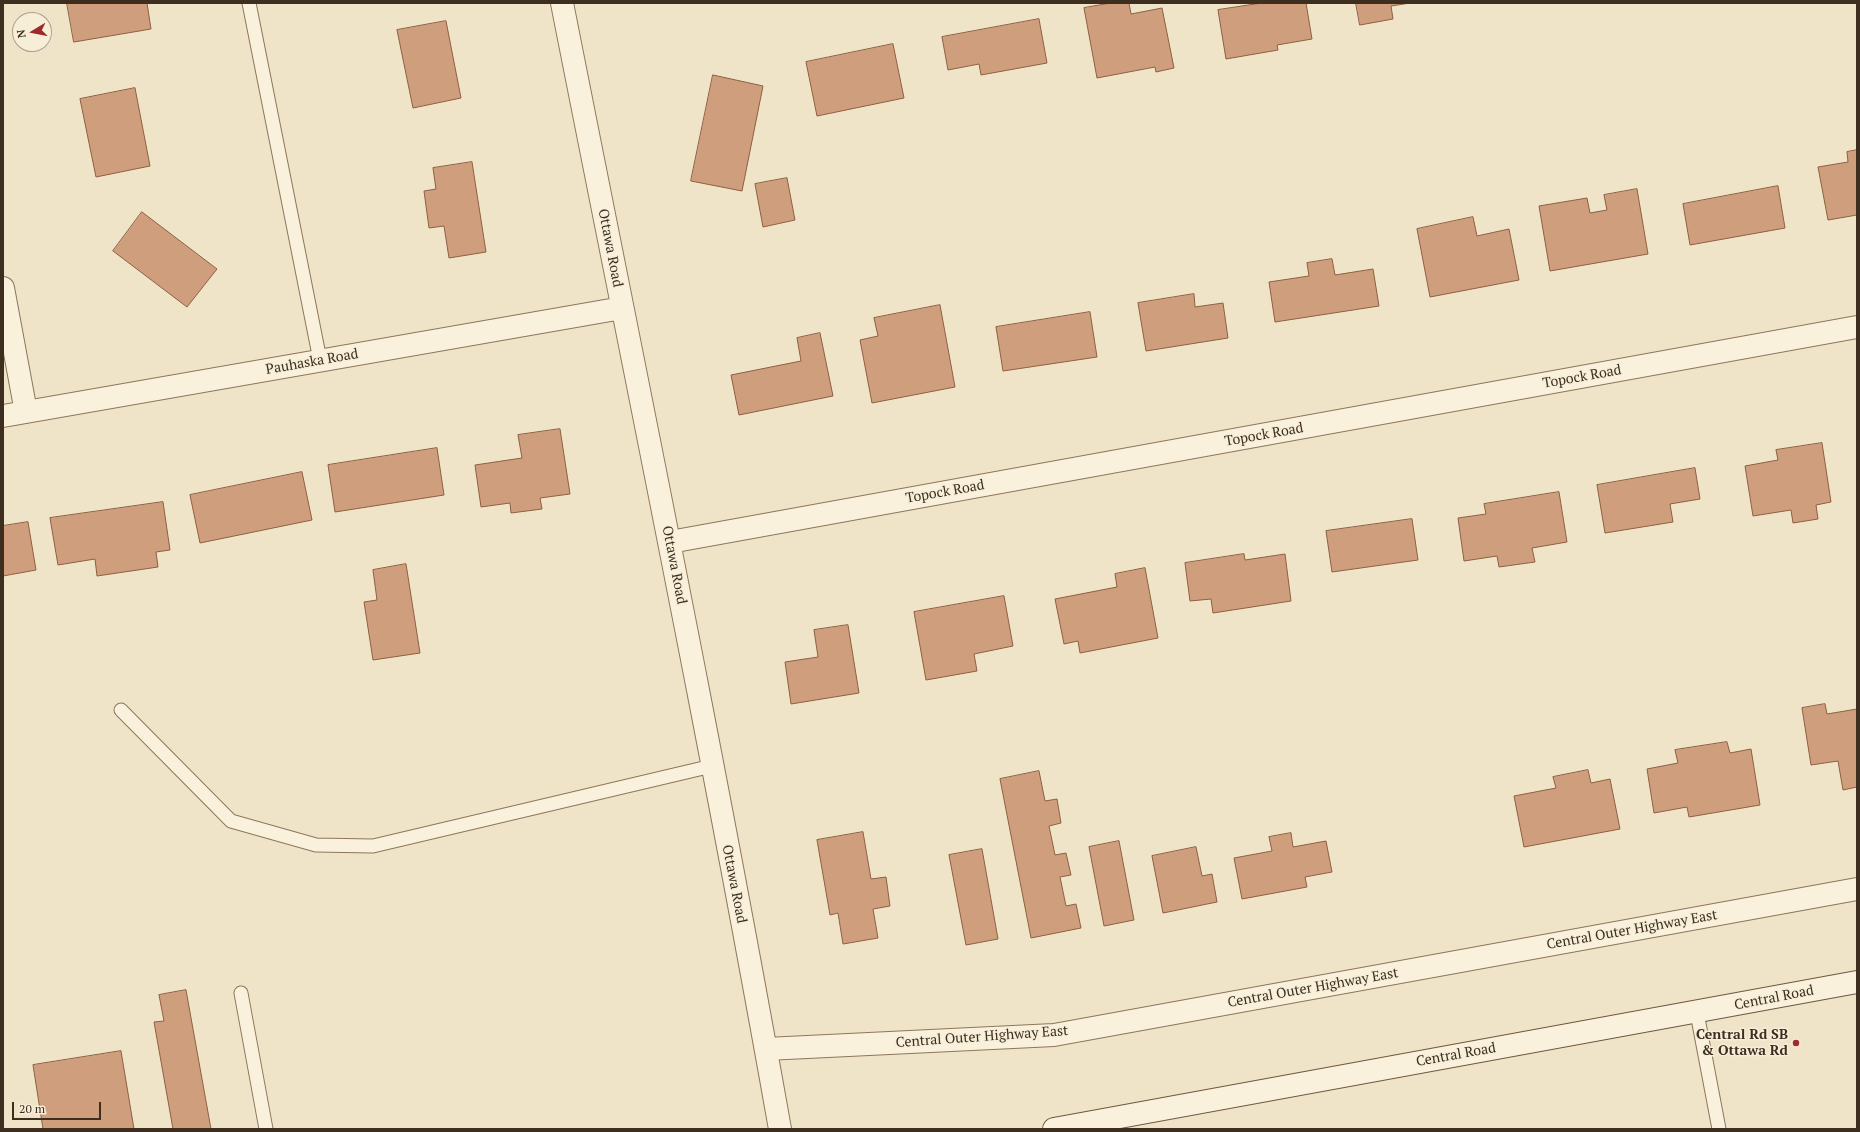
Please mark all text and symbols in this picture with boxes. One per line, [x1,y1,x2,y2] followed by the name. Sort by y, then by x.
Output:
[12,12,52,52] north arrow
[14,29,29,39] text: N
[594,207,626,289] street label: Ottawa Road
[264,346,360,378] street label: Pauhaska Road
[1541,362,1623,392] street label: Topock Road
[1223,420,1305,450] street label: Topock Road
[904,477,986,507] street label: Topock Road
[658,524,690,606] street label: Ottawa Road
[718,843,750,925] street label: Ottawa Road
[1545,907,1719,953] street label: Central Outer Highway East
[1226,965,1400,1011] street label: Central Outer Highway East
[1733,982,1815,1014] street label: Central Road
[895,1023,1069,1051] street label: Central Outer Highway East
[1696,1027,1788,1060] place label: Central Rd SB & Ottawa Rd
[1791,1038,1801,1048] marker: Central Rd SB & Ottawa Rd
[1415,1040,1497,1070] street label: Central Road
[14,1094,103,1120] scale bar
[19,1101,45,1116] text: 20 m

